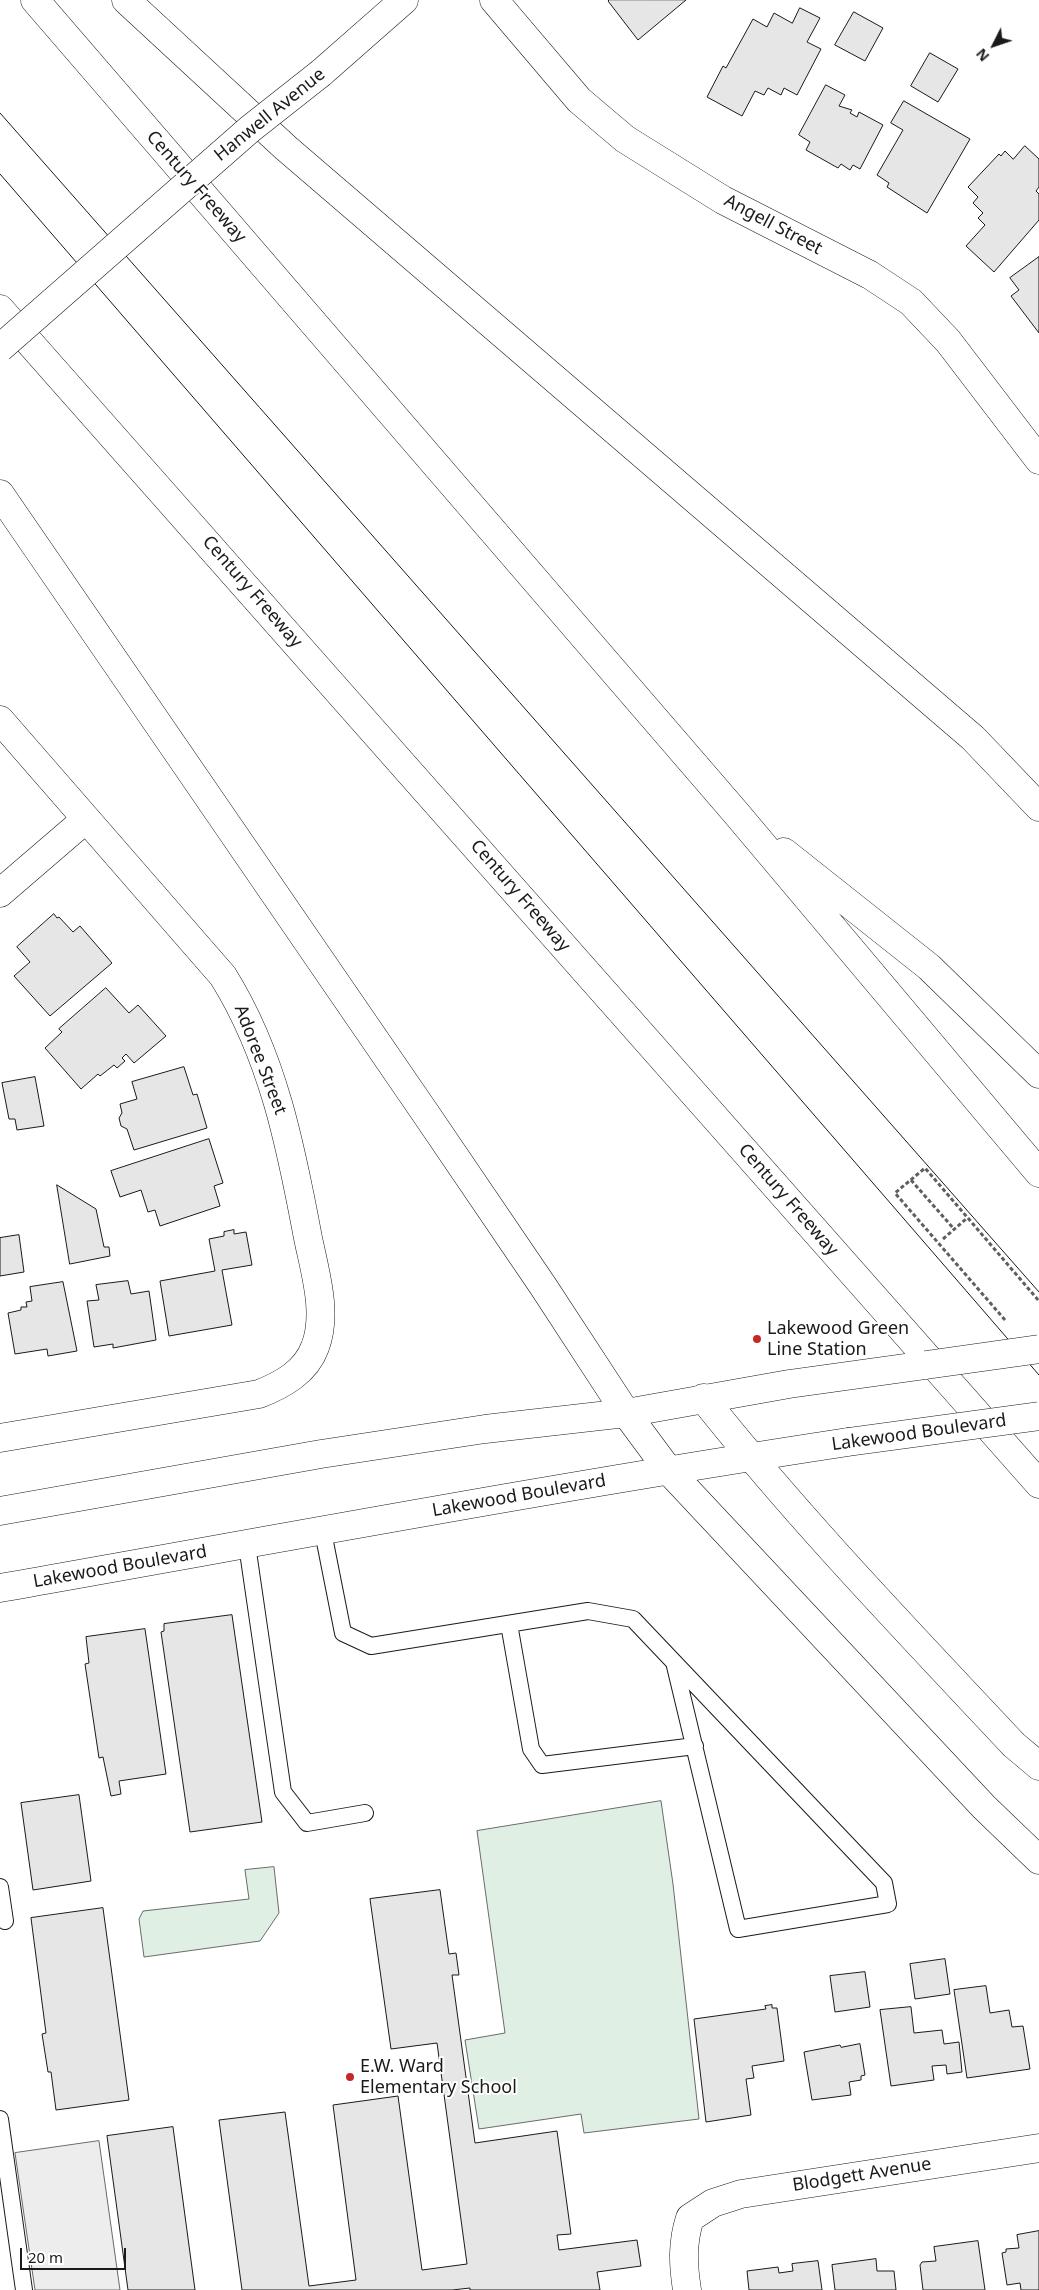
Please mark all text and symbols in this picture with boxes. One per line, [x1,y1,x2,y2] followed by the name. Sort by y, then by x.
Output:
[969,20,1019,70] north arrow
[971,45,993,66] text: N
[210,64,330,166] street label: Hanwell Avenue
[141,127,251,247] street label: Century Freeway
[720,190,826,260] street label: Angell Street
[197,532,307,652] street label: Century Freeway
[465,836,575,956] street label: Century Freeway
[229,1002,291,1118] street label: Adoree Street
[733,1140,843,1260] street label: Century Freeway
[767,1318,909,1360] place label: Lakewood Green Line Station
[751,1333,763,1345] marker: Lakewood Green Line Station
[830,1410,1008,1456] street label: Lakewood Boulevard
[430,1470,608,1522] street label: Lakewood Boulevard
[31,1541,209,1593] street label: Lakewood Boulevard
[360,2056,517,2098] place label: E.W. Ward Elementary School
[344,2071,356,2083] marker: E.W. Ward Elementary School
[791,2153,933,2197] street label: Blodgett Avenue
[22,2238,129,2270] scale bar
[28,2247,63,2267] text: 20 m

